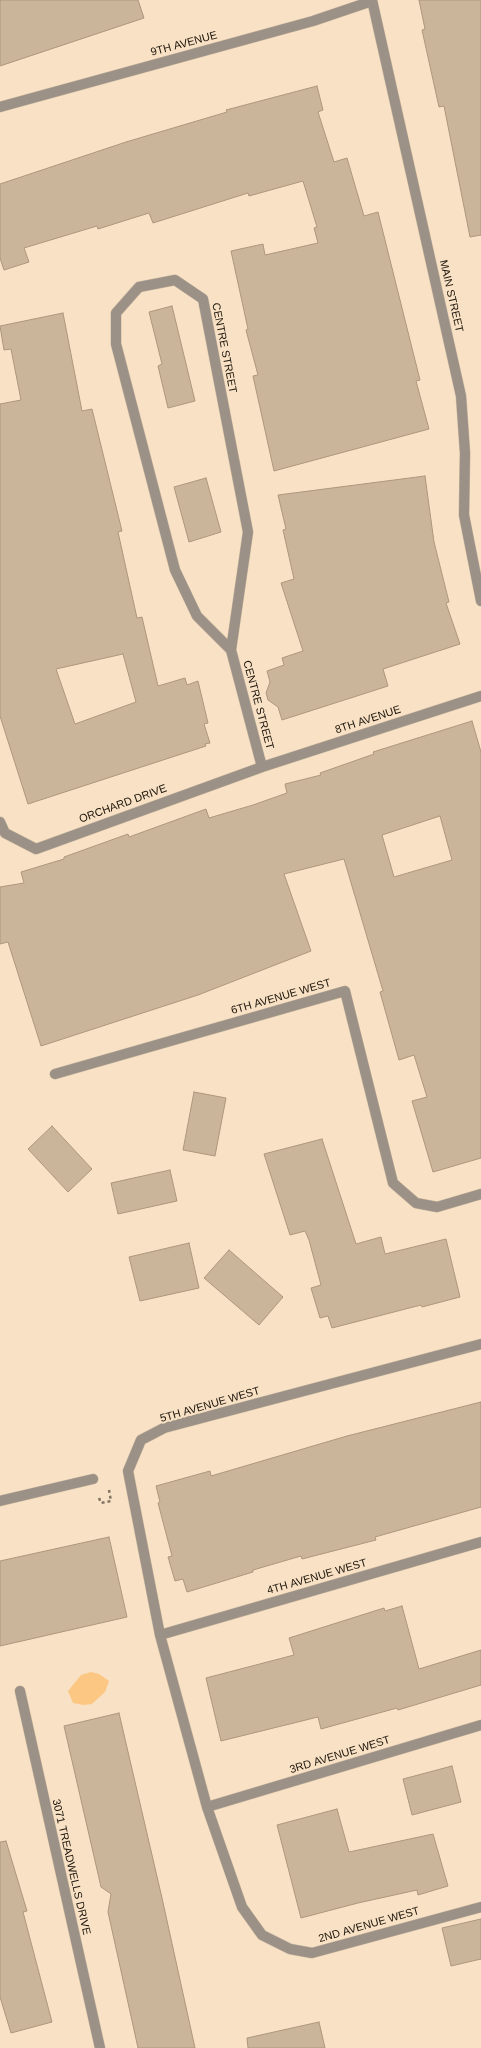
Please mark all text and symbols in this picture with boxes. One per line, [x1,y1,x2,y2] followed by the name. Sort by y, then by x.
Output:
[149,29,219,59] street label: 9TH AVENUE
[436,258,466,334] street label: MAIN STREET
[209,302,239,394] street label: CENTRE STREET
[240,659,276,751] street label: CENTRE STREET
[334,703,402,737] street label: 8TH AVENUE
[77,782,169,826] street label: ORCHARD DRIVE
[230,976,332,1018] street label: 6TH AVENUE WEST
[159,1384,261,1426] street label: 5TH AVENUE WEST
[266,1556,368,1598] street label: 4TH AVENUE WEST
[288,1733,392,1777] street label: 3RD AVENUE WEST
[49,1798,93,1936] street label: 3071 TREADWELLS DRIVE
[317,1904,421,1946] street label: 2ND AVENUE WEST

